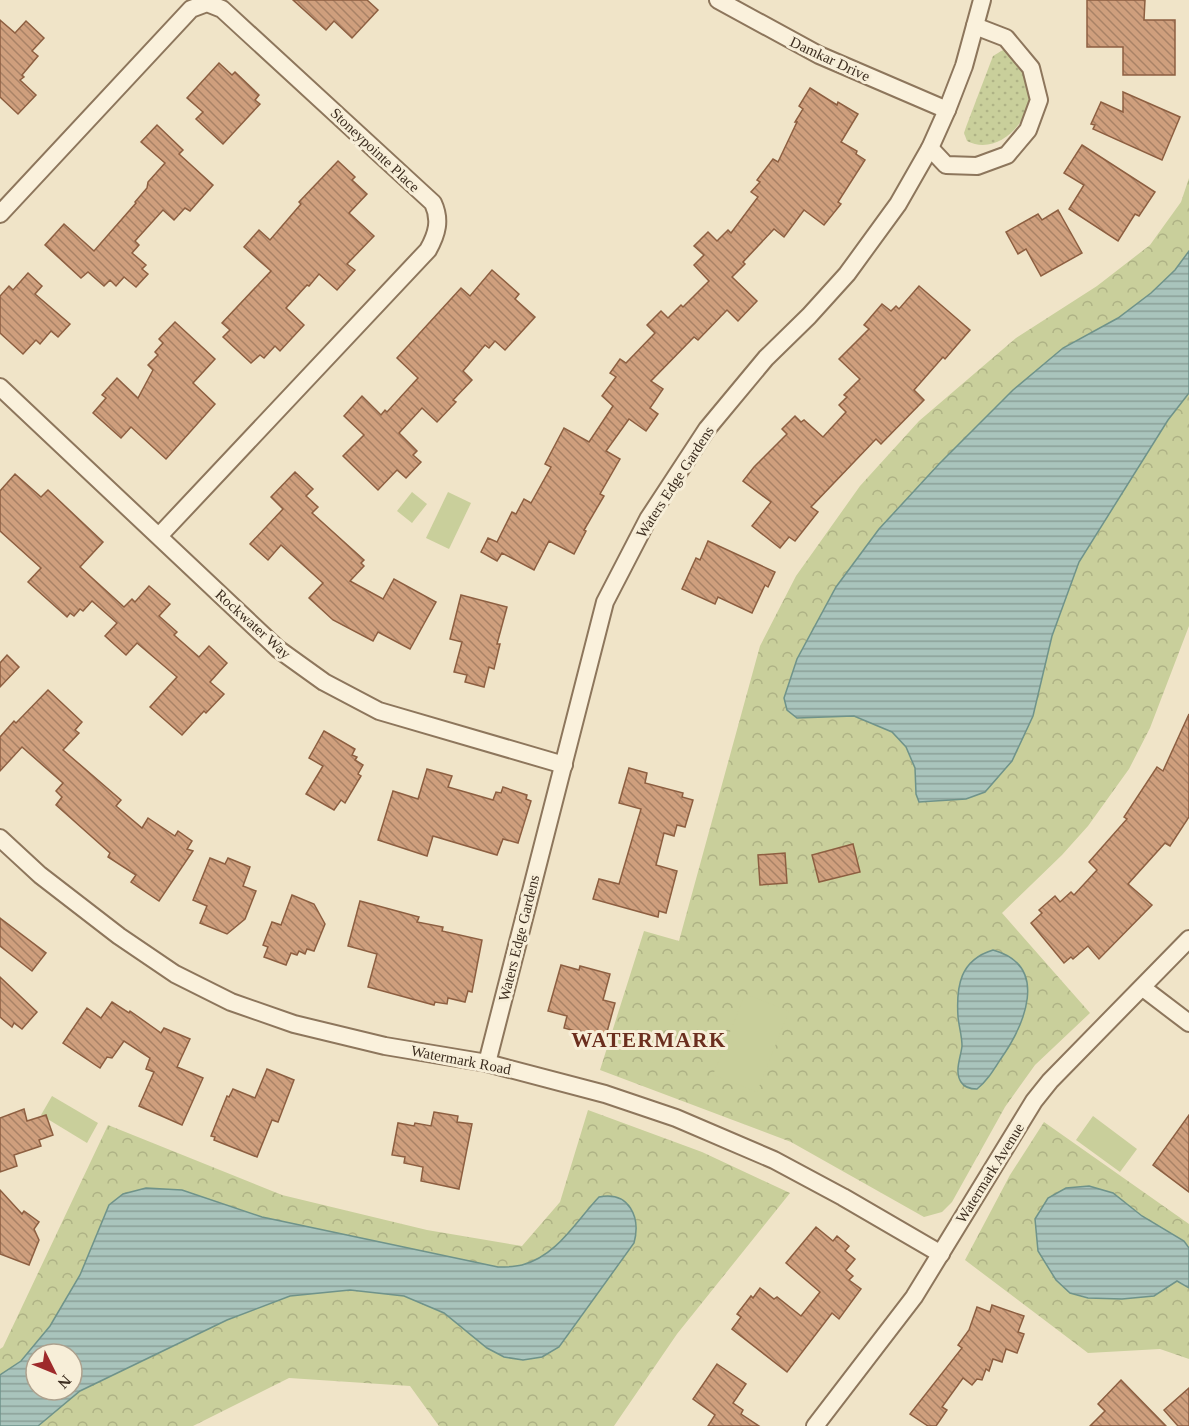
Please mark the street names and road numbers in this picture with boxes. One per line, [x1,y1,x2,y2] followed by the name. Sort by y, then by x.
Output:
[788,34,873,85] street label: Damkar Drive
[327,105,423,195] street label: Stoneypointe Place
[633,423,717,541] street label: Waters Edge Gardens
[212,586,294,662] street label: Rockwater Way
[496,873,542,1003] street label: Waters Edge Gardens
[410,1042,513,1078] street label: Watermark Road
[953,1120,1027,1226] street label: Watermark Avenue

